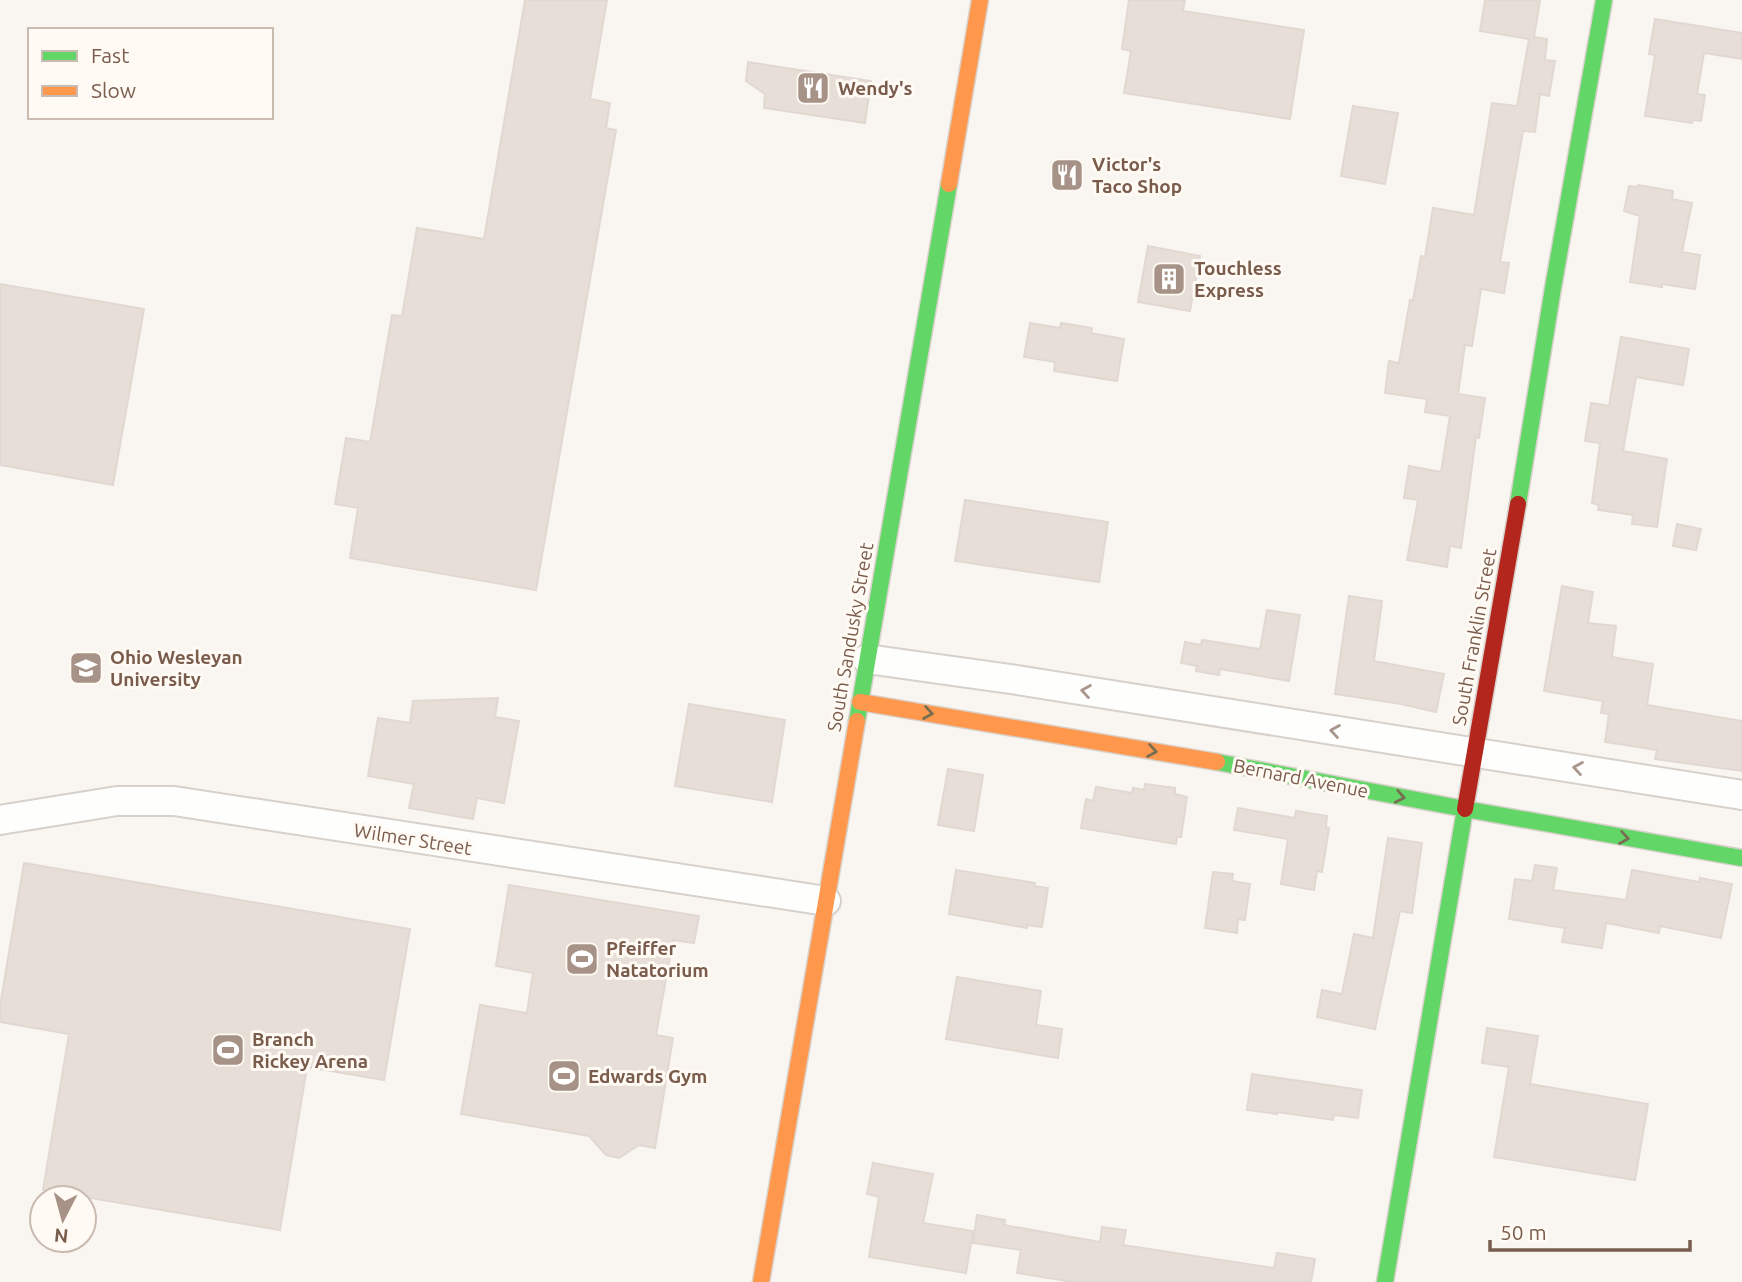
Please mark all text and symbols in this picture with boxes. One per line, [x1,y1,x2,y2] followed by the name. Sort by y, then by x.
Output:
[28,28,273,119] legend
[91,43,129,67] text: Fast
[794,69,832,107] restaurant icon: Wendy's
[838,77,913,99] place label: Wendy's
[91,78,136,102] text: Slow
[1092,153,1182,197] place label: Victor's Taco Shop
[1048,156,1086,194] restaurant icon: Victor's Taco Shop
[1194,257,1282,301] place label: Touchless Express
[1150,260,1188,298] building icon: Touchless Express
[823,540,878,733] street label: South Sandusky Street
[1448,546,1501,727] street label: South Franklin Street
[110,646,243,690] place label: Ohio Wesleyan University
[67,649,105,687] school or university icon: Ohio Wesleyan University
[1080,684,1092,699] one-way arrow
[921,705,933,720] one-way arrow
[1329,724,1341,739] one-way arrow
[1146,743,1158,758] one-way arrow
[1232,754,1370,802] street label: Bernard Avenue
[1572,761,1584,776] one-way arrow
[1394,788,1406,803] one-way arrow
[352,819,474,859] street label: Wilmer Street
[1617,829,1629,844] one-way arrow
[606,937,709,981] place label: Pfeiffer Natatorium
[563,940,601,978] sports icon: Pfeiffer Natatorium
[252,1028,368,1072] place label: Branch Rickey Arena
[209,1031,247,1069] sports icon: Branch Rickey Arena
[545,1057,583,1095] sports icon: Edwards Gym
[588,1065,707,1087] place label: Edwards Gym
[28,1184,98,1254] north arrow
[1490,1208,1690,1252] scale bar
[1500,1220,1547,1244] text: 50 m
[53,1224,69,1248] text: N

